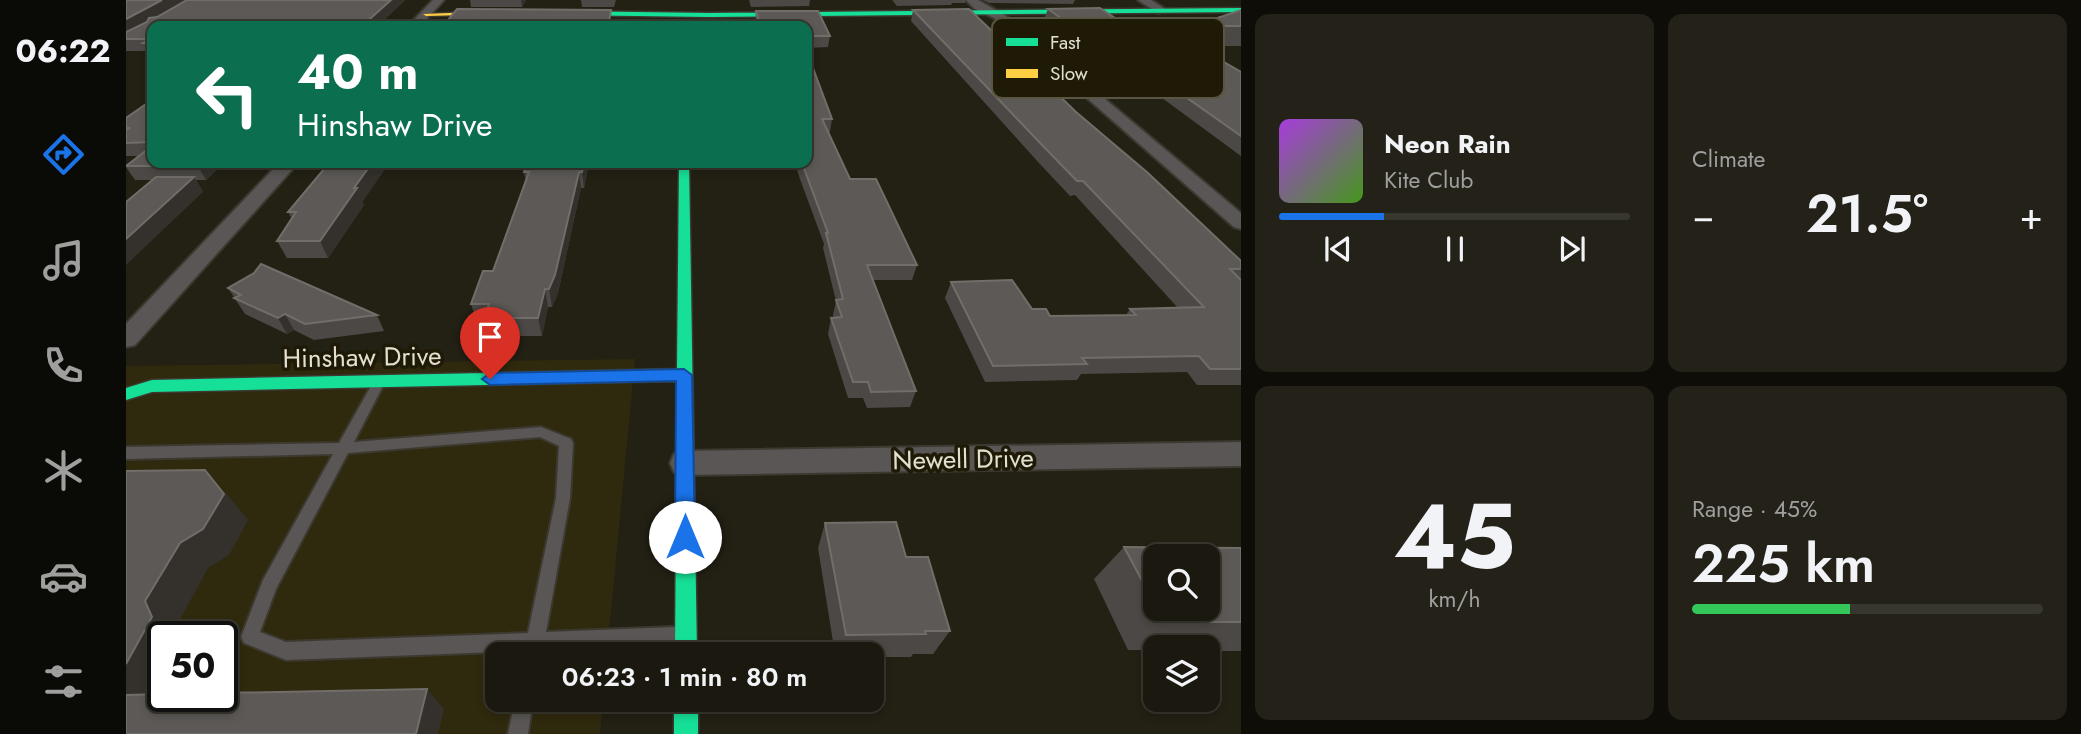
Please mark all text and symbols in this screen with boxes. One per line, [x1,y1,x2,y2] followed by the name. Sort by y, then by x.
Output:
[992,18,1224,98] legend
[16,28,110,74] text: 06:22
[1050,29,1081,56] text: Fast
[297,37,419,107] text: 40 m
[182,49,273,140] icon: left
[1050,60,1088,87] text: Slow
[297,102,492,148] text: Hinshaw Drive
[1384,125,1511,163] text: Neon Rain
[39,130,88,179] icon: directions
[1692,142,1765,176] text: Climate
[1384,163,1473,197] text: Kite Club
[1806,176,1928,252] text: 21.5°
[1692,188,1714,243] text: −
[2020,188,2043,243] text: +
[1319,230,1357,268] icon: previous
[1436,230,1474,268] icon: pause
[1553,230,1591,268] icon: next
[39,236,88,285] icon: music
[460,307,520,379] pin
[471,318,509,356] icon: arrive
[282,337,442,377] street label: Hinshaw Drive
[39,341,88,390] icon: phone
[892,439,1034,479] street label: Newell Drive
[39,446,88,495] icon: climate
[1393,471,1516,602] text: 45
[1692,492,1817,526] text: Range · 45%
[648,500,722,574] position arrow
[1692,526,1875,602] text: 225 km
[1143,544,1220,712] map controls
[1143,544,1220,621] button: search
[39,552,88,601] icon: car
[1429,582,1480,616] text: km/h
[147,621,238,712] speed limit sign: 50
[1143,635,1220,712] button: layers
[39,657,88,706] icon: filters
[562,658,807,696] text: 06:23 · 1 min · 80 m

